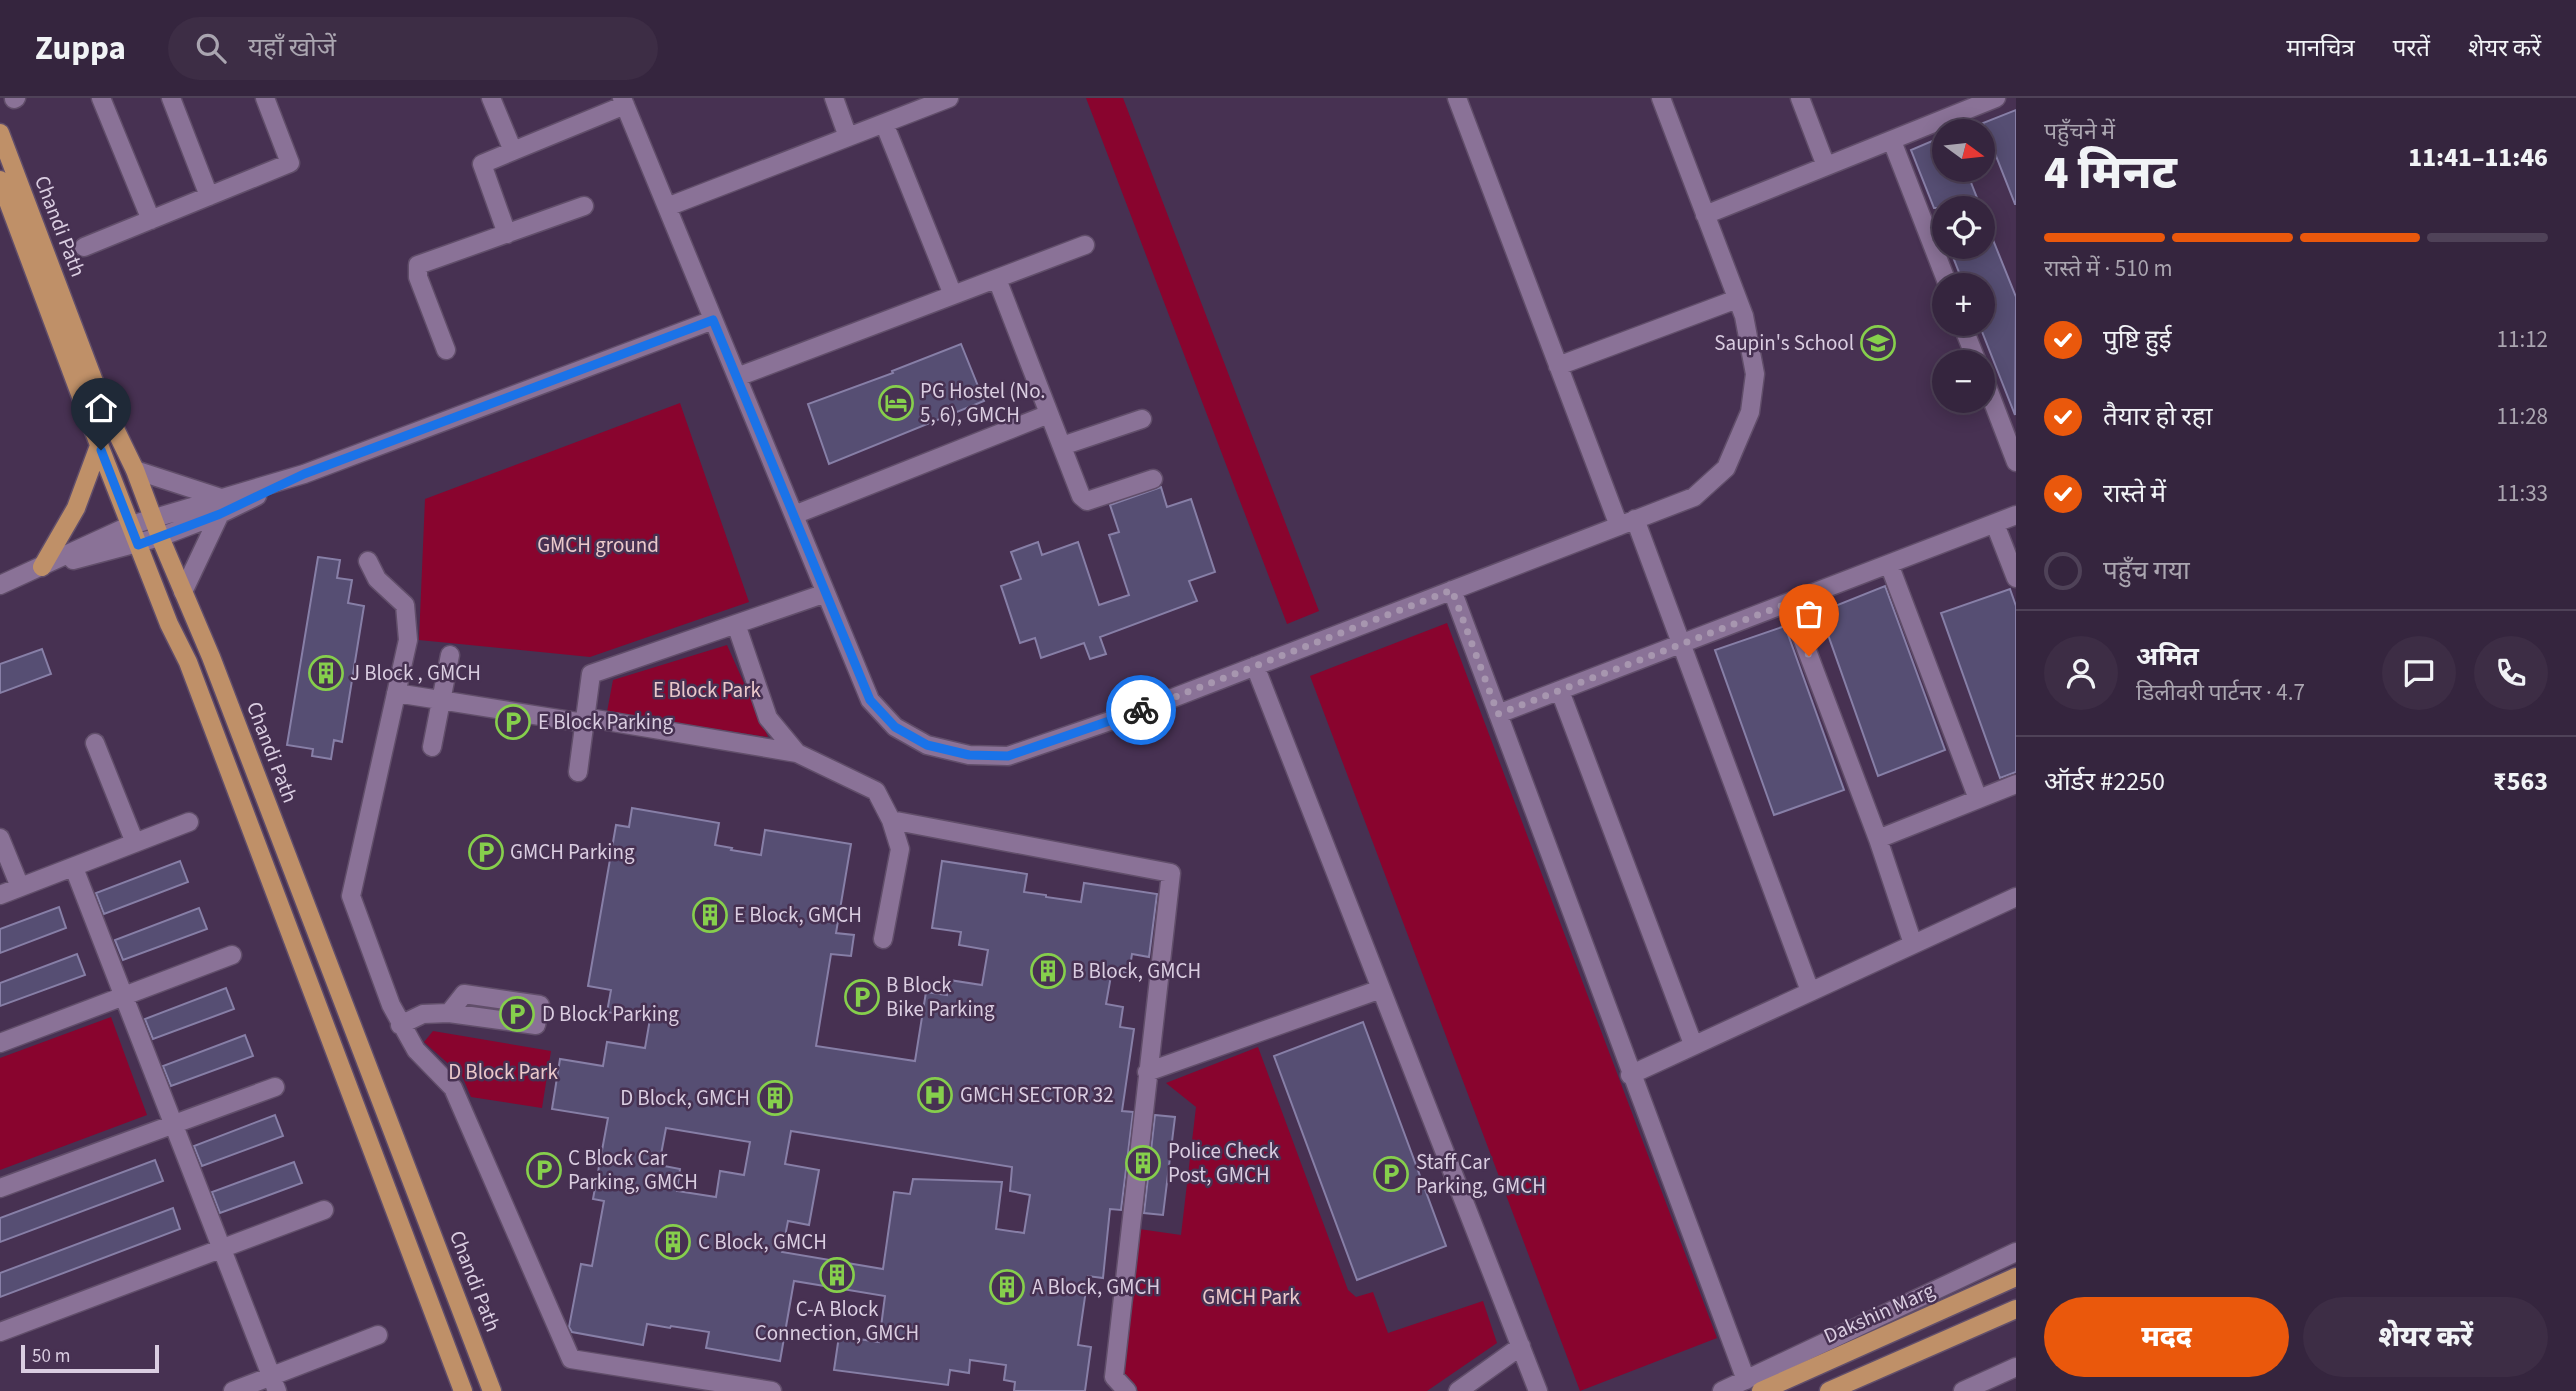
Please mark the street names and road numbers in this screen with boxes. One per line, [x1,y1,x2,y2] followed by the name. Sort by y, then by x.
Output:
[27,171,93,281] street label: Chandi Path
[239,697,305,807] street label: Chandi Path
[442,1226,508,1336] street label: Chandi Path
[1819,1275,1940,1351] street label: Dakshin Marg

